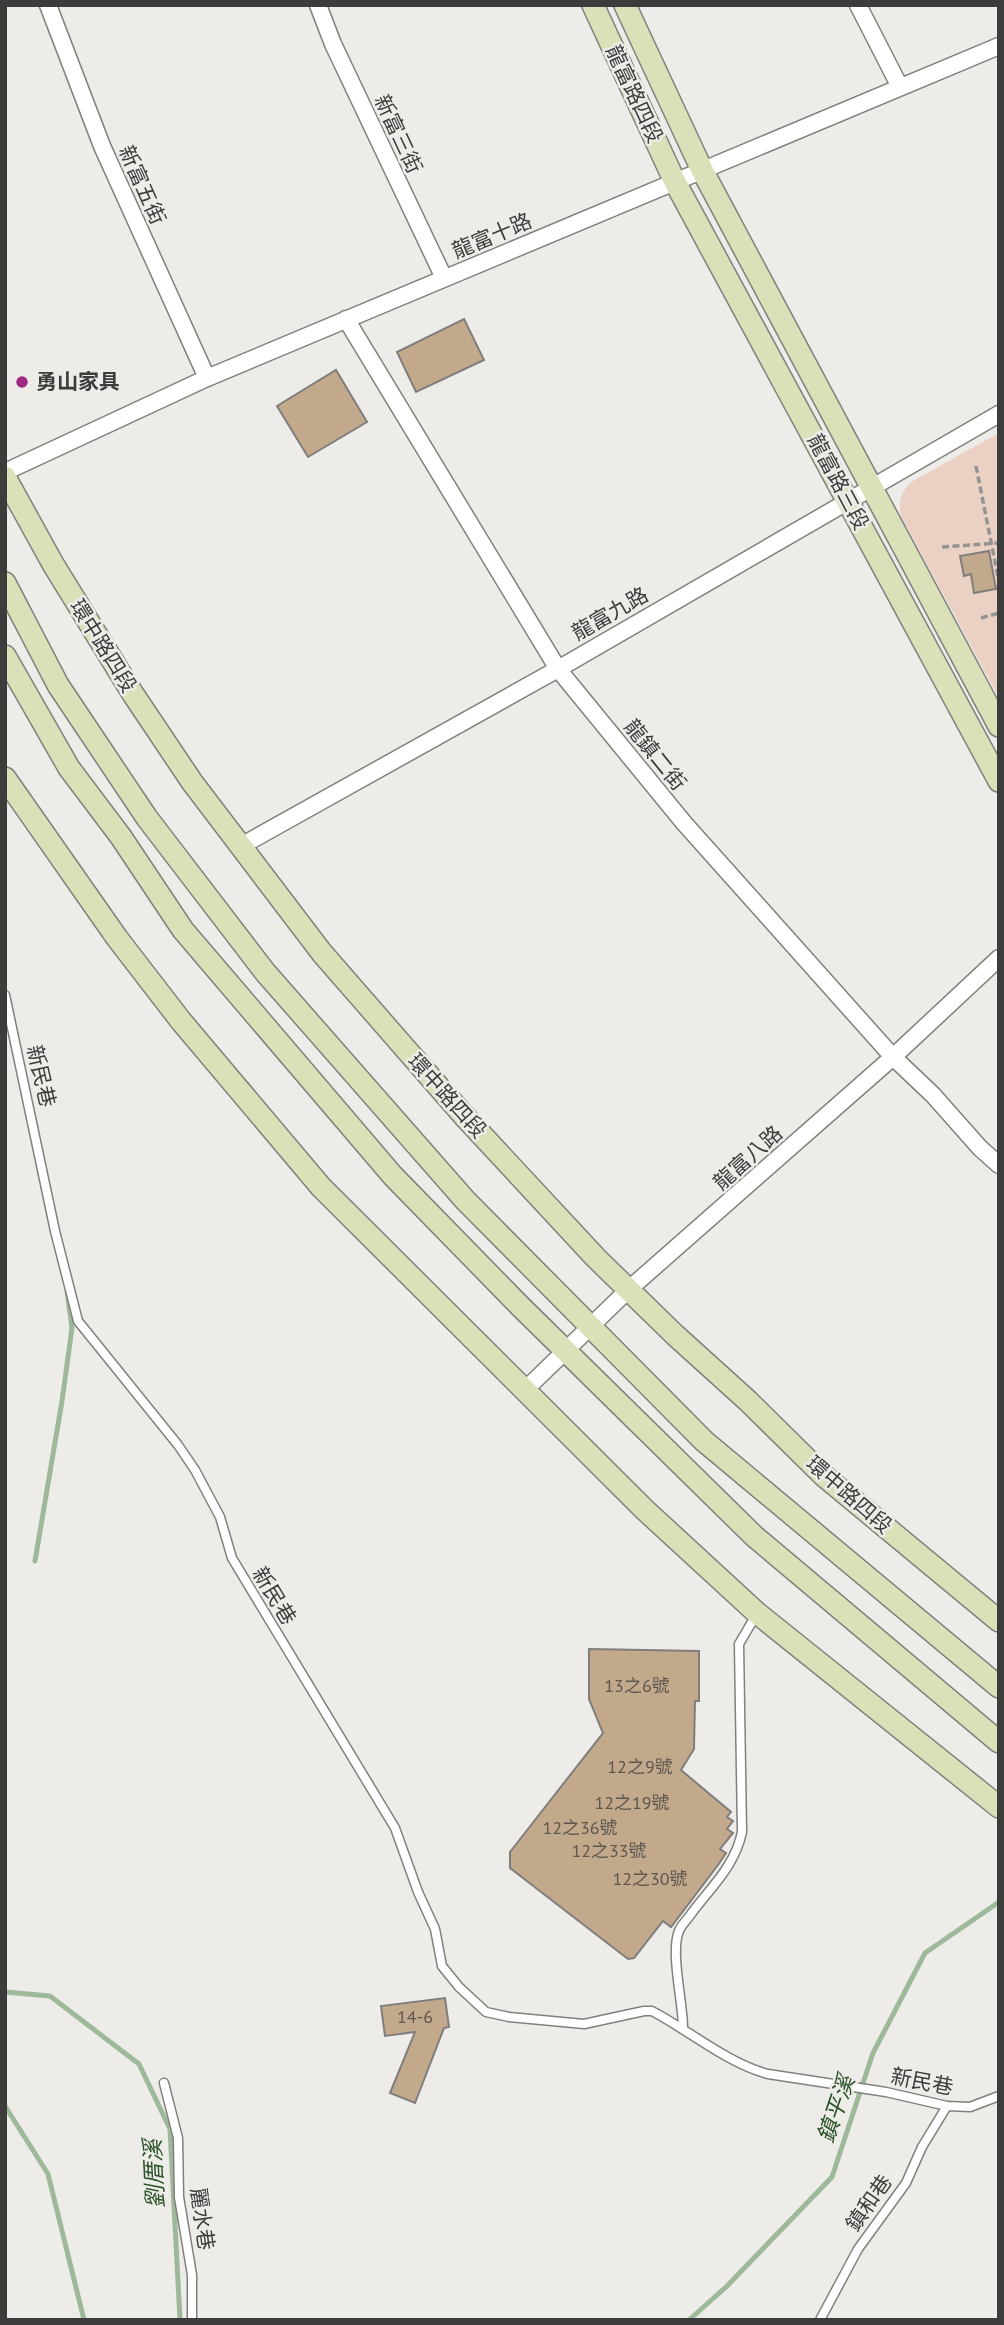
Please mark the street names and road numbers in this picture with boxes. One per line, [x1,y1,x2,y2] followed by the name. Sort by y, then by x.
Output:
[600,41,669,147] street label: 龍富路四段
[368,90,428,178] street label: 新富三街
[113,141,172,229] street label: 新富五街
[448,207,536,264] street label: 龍富十路
[802,429,875,534] street label: 龍富路三段
[567,581,653,646] street label: 龍富九路
[64,594,143,697] street label: 環中路四段
[618,714,692,796] street label: 龍鎮二街
[21,1042,62,1110] street label: 新民巷
[402,1048,493,1144] street label: 環中路四段
[707,1119,788,1196] street label: 龍富八路
[801,1450,898,1539] street label: 環中路四段
[247,1562,302,1630] street label: 新民巷
[889,2062,956,2101] street label: 新民巷
[839,2169,898,2236] street label: 鎮和巷
[185,2186,220,2252] street label: 麗水巷

